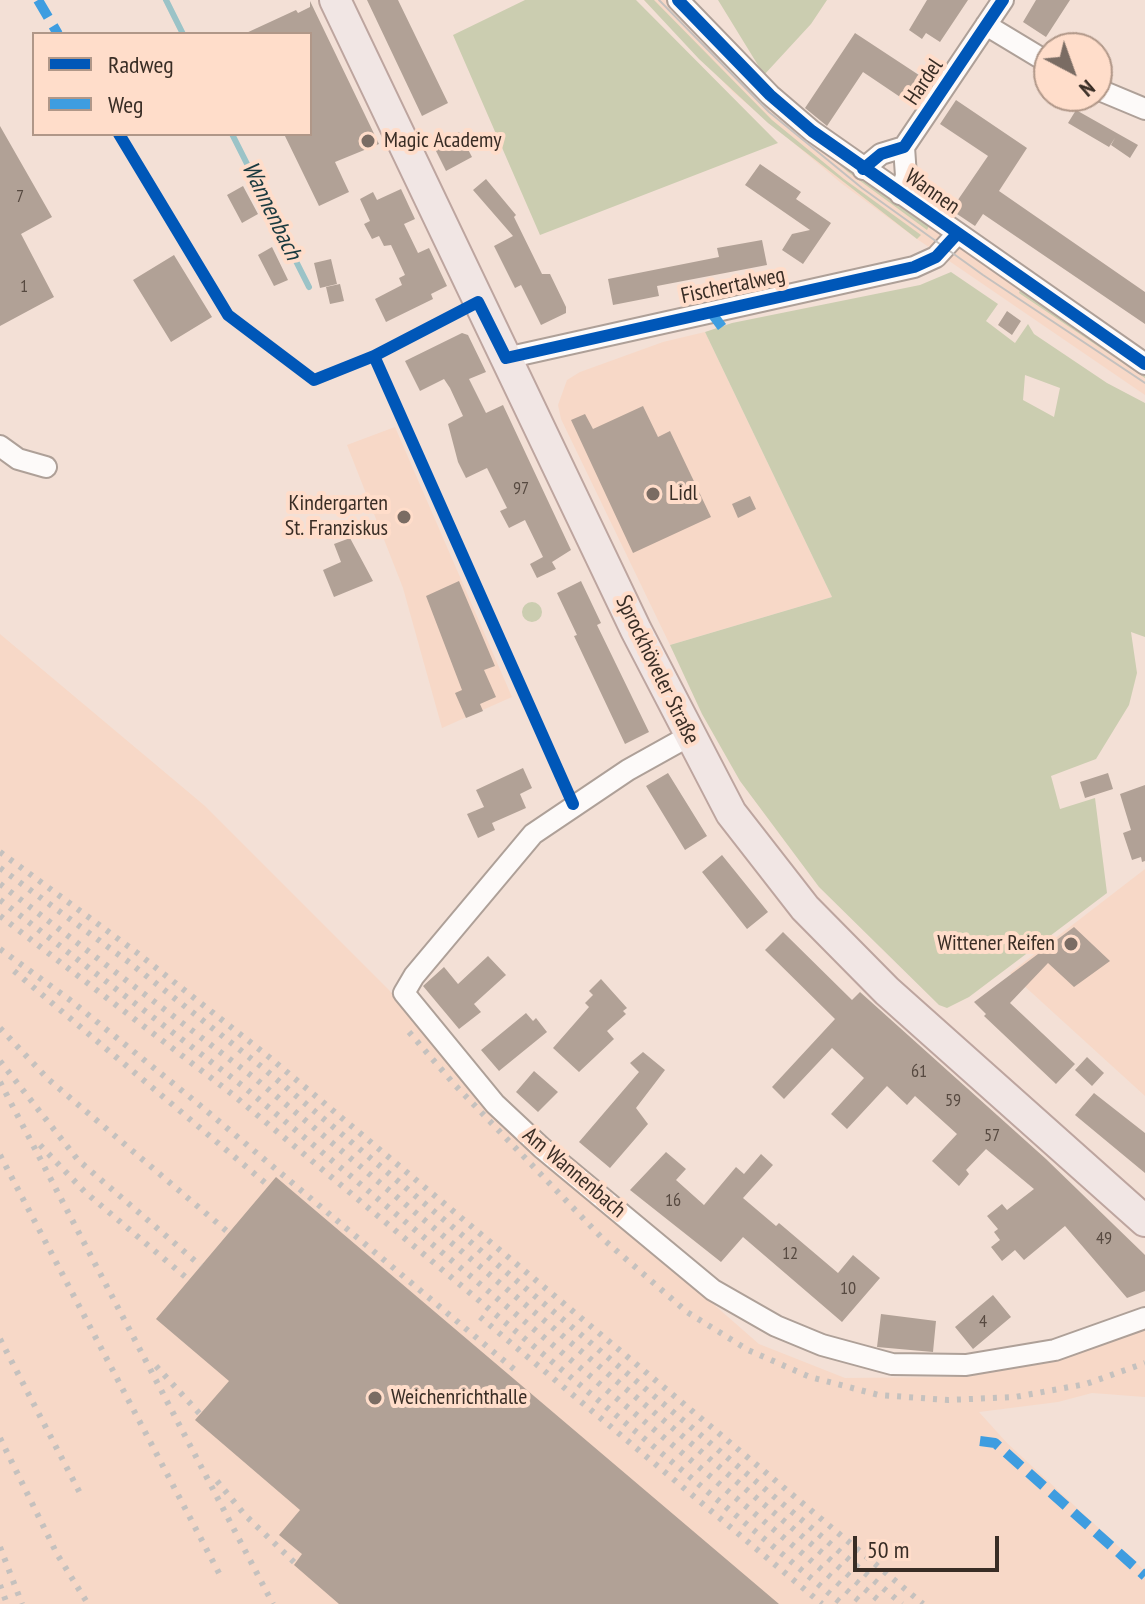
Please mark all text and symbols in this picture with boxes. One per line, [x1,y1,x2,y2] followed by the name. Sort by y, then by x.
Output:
[32,32,312,136] legend
[1033,32,1113,112] north arrow
[108,49,174,80] text: Radweg
[899,54,949,110] street label: Hardel
[1074,74,1101,103] text: N
[108,89,143,120] text: Weg
[384,128,502,154] place label: Magic Academy
[359,132,377,150] marker: Magic Academy
[235,157,307,265] water label: Wannenbach
[899,164,965,220] street label: Wannen
[16,186,24,208] house number: 7
[679,262,787,310] street label: Fischertalweg
[20,276,28,298] house number: 1
[513,478,529,500] house number: 97
[669,481,698,507] place label: Lidl
[644,485,662,503] marker: Lidl
[285,491,388,542] place label: Kindergarten St. Franziskus
[395,508,413,526] marker: Kindergarten St. Franziskus
[610,591,704,749] street label: Sprockhöveler Straße
[937,931,1055,957] place label: Wittener Reifen
[1062,935,1080,953] marker: Wittener Reifen
[911,1061,927,1083] house number: 61
[945,1090,961,1112] house number: 59
[517,1122,631,1224] street label: Am Wannenbach
[984,1125,1000,1147] house number: 57
[665,1190,681,1212] house number: 16
[1096,1228,1112,1250] house number: 49
[782,1243,798,1265] house number: 12
[840,1278,856,1300] house number: 10
[979,1311,987,1333] house number: 4
[391,1385,527,1411] place label: Weichenrichthalle
[366,1389,384,1407] marker: Weichenrichthalle
[857,1520,1003,1570] scale bar
[867,1534,909,1565] text: 50 m

